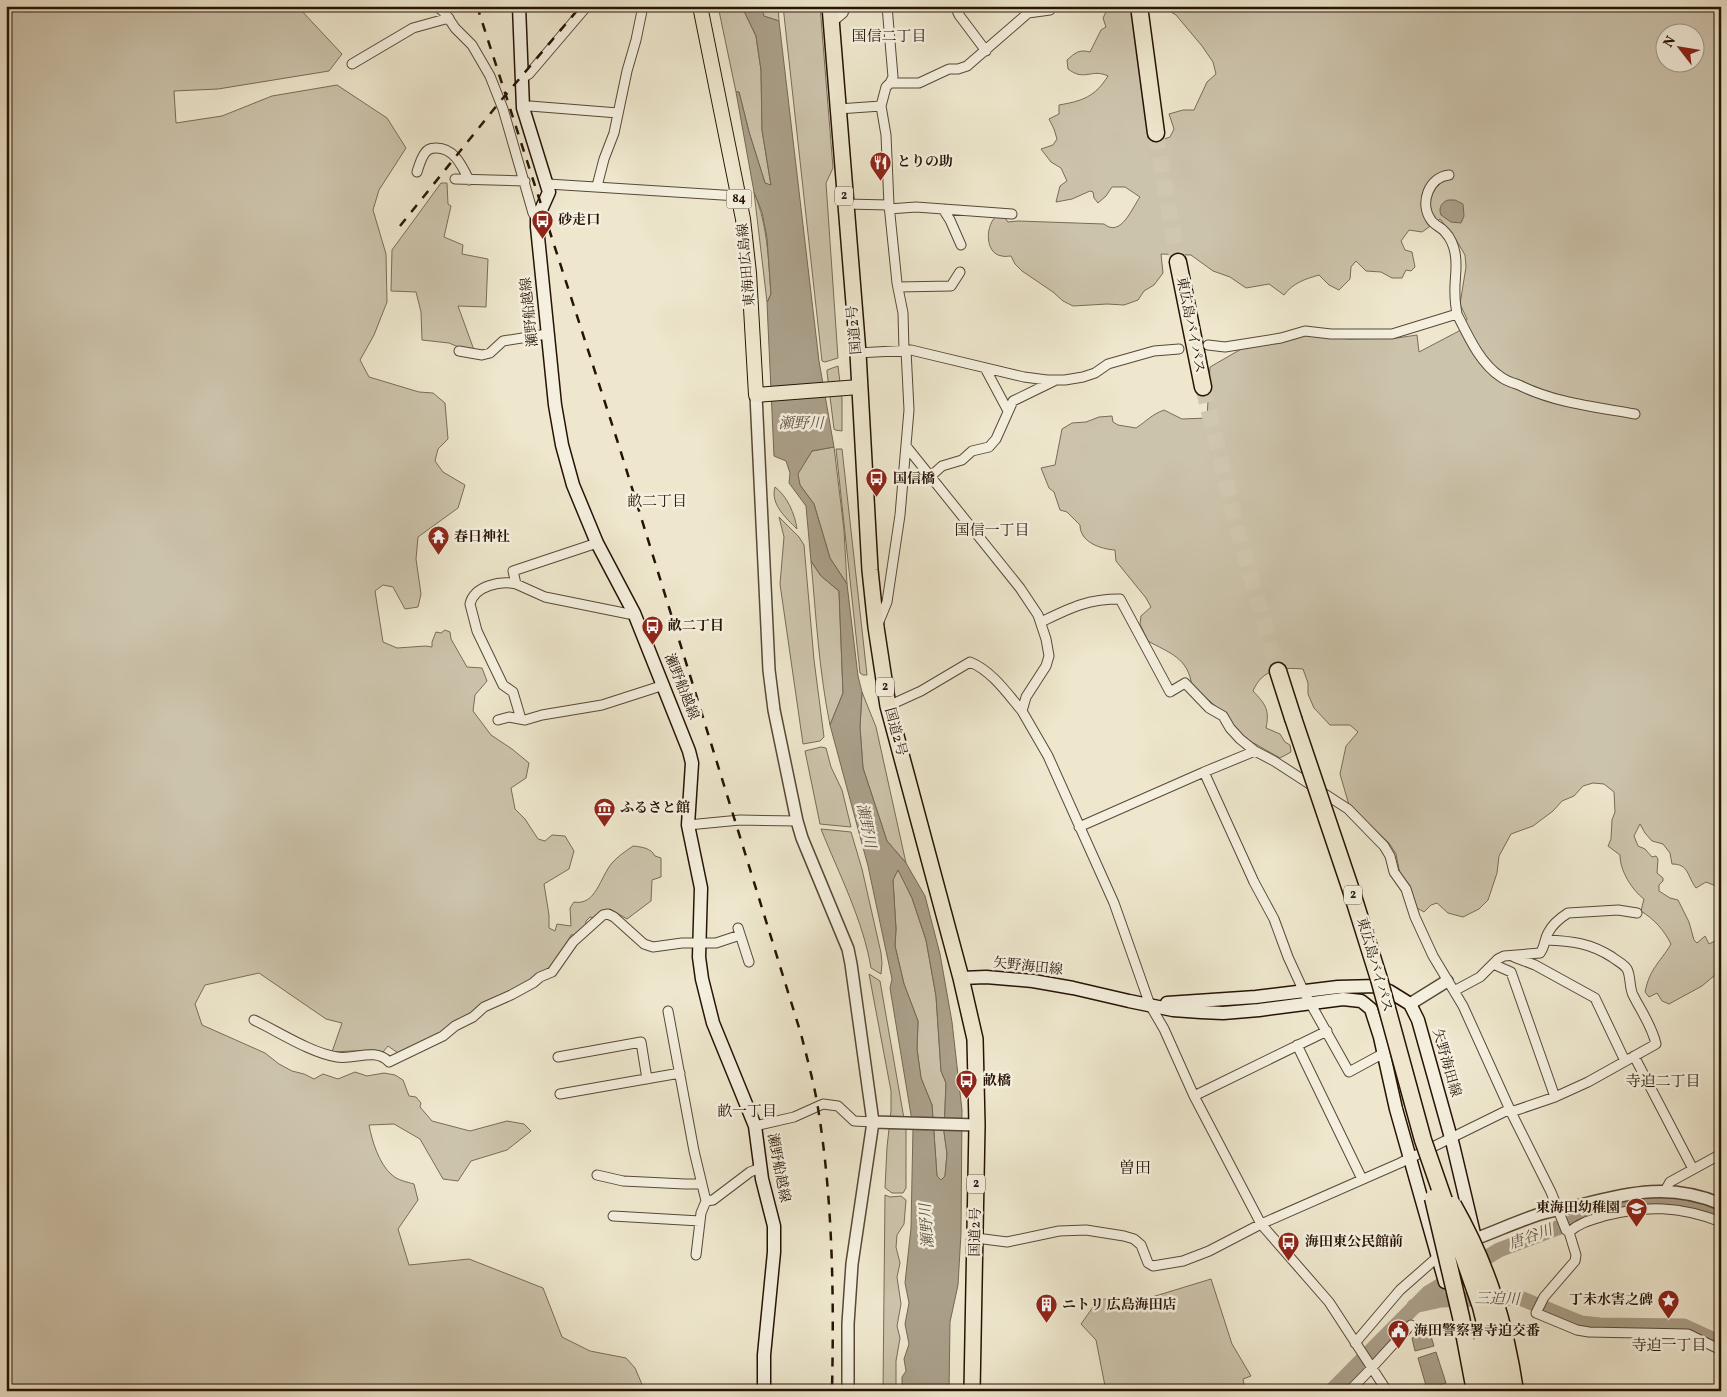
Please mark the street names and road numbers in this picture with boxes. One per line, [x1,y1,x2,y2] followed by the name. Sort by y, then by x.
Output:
[835,187,853,206] road number: 2
[726,190,752,208] road number: 84
[734,222,760,308] street label: 東海田広島線
[1171,275,1209,375] street label: 東広島バイパス
[517,276,543,348] street label: 瀬野船越線
[843,305,867,355] street label: 国道2号
[659,651,703,723] street label: 瀬野船越線
[876,678,894,696] road number: 2
[879,706,911,758] street label: 国道2号
[1344,886,1362,904] road number: 2
[1351,915,1397,1015] street label: 東広島バイパス
[992,954,1064,980] street label: 矢野海田線
[1427,1027,1465,1099] street label: 矢野海田線
[762,1132,794,1204] street label: 瀬野船越線
[967,1174,985,1194] road number: 2
[966,1207,986,1257] street label: 国道2号

